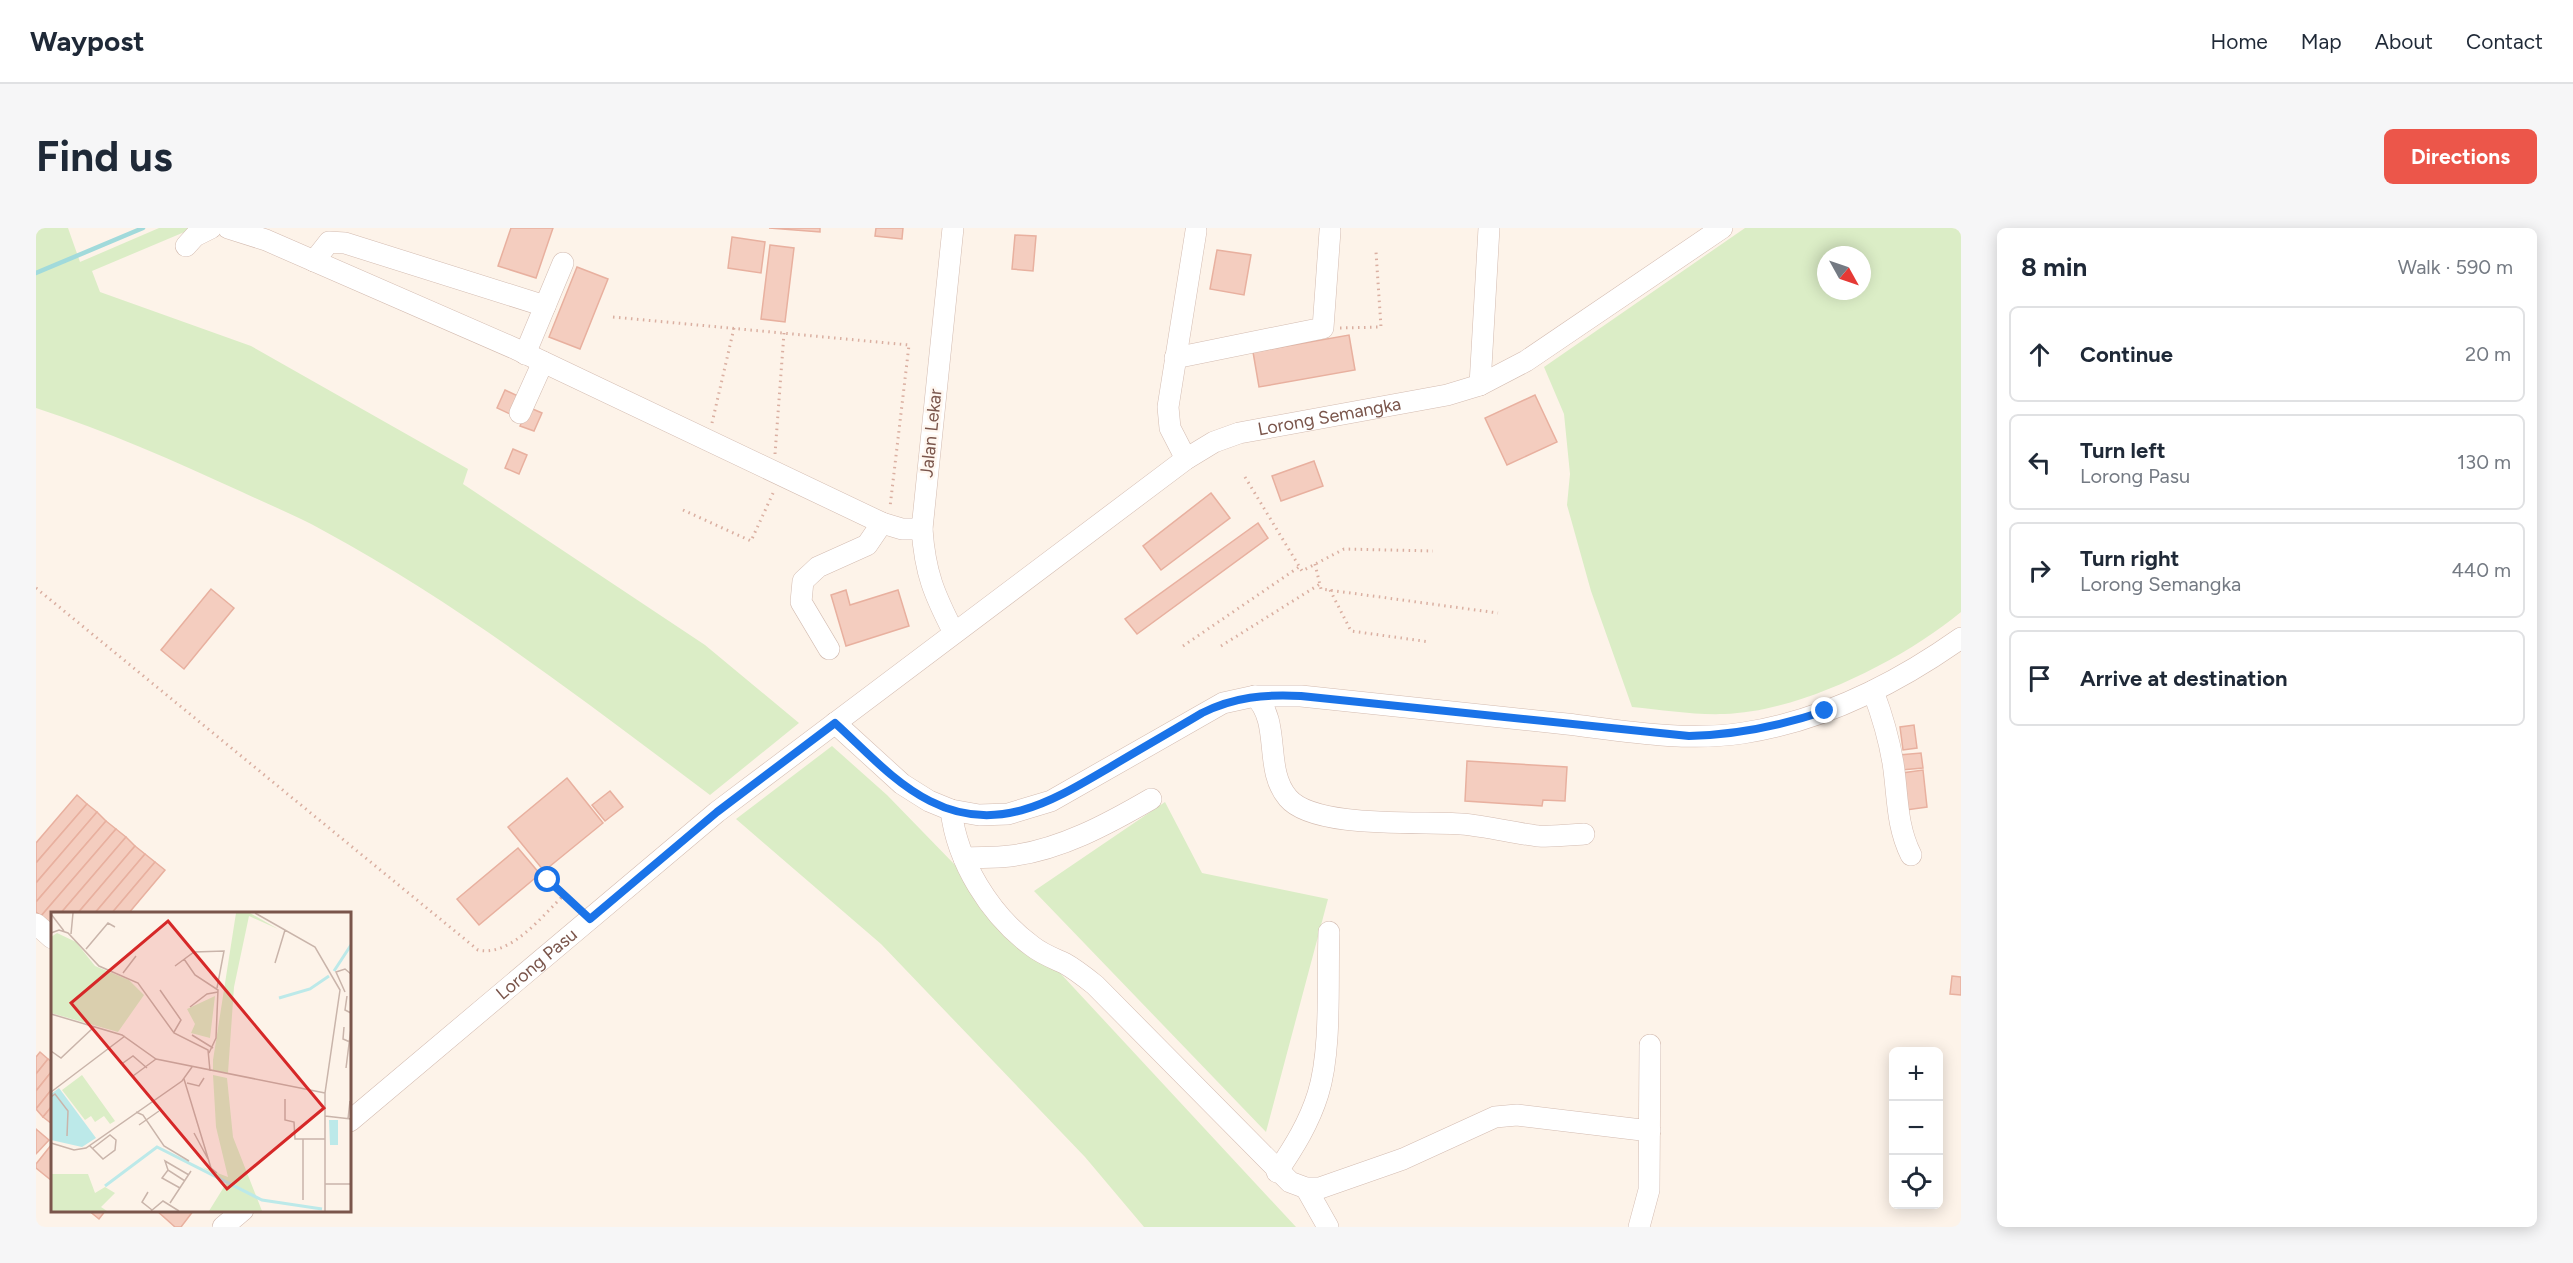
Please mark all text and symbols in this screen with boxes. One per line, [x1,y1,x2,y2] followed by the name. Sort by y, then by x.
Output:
[30,24,144,58] text: Waypost
[2211,29,2268,54] text: Home
[2301,29,2342,54] text: Map
[2375,29,2433,54] text: About
[2466,29,2543,54] text: Contact
[2384,129,2537,184] button: Directions
[36,131,173,182] text: Find us
[1817,246,1871,300] north arrow
[2021,251,2087,283] text: 8 min
[2398,255,2513,279] text: Walk · 590 m
[2023,338,2056,371] icon: ahead
[2080,341,2173,368] text: Continue
[2465,342,2511,366] text: 20 m
[915,388,947,478] street label: Jalan Lekar
[1256,393,1403,440] street label: Lorong Semangka
[2080,437,2166,464] text: Turn left
[2023,446,2056,479] icon: left
[2457,450,2511,474] text: 130 m
[2080,464,2190,488] text: Lorong Pasu
[2080,545,2179,572] text: Turn right
[2023,554,2056,587] icon: right
[2451,558,2511,582] text: 440 m
[2080,572,2241,596] text: Lorong Semangka
[2023,662,2056,695] icon: arrive
[2080,665,2288,692] text: Arrive at destination
[1811,697,1837,723] route end
[534,866,560,892] route start
[51,912,351,1212] inset map
[492,923,582,1004] street label: Lorong Pasu
[1889,1047,1943,1209] map controls
[1889,1047,1943,1101] button: +
[1889,1101,1943,1155] button: −
[1889,1155,1943,1209] button: locate

